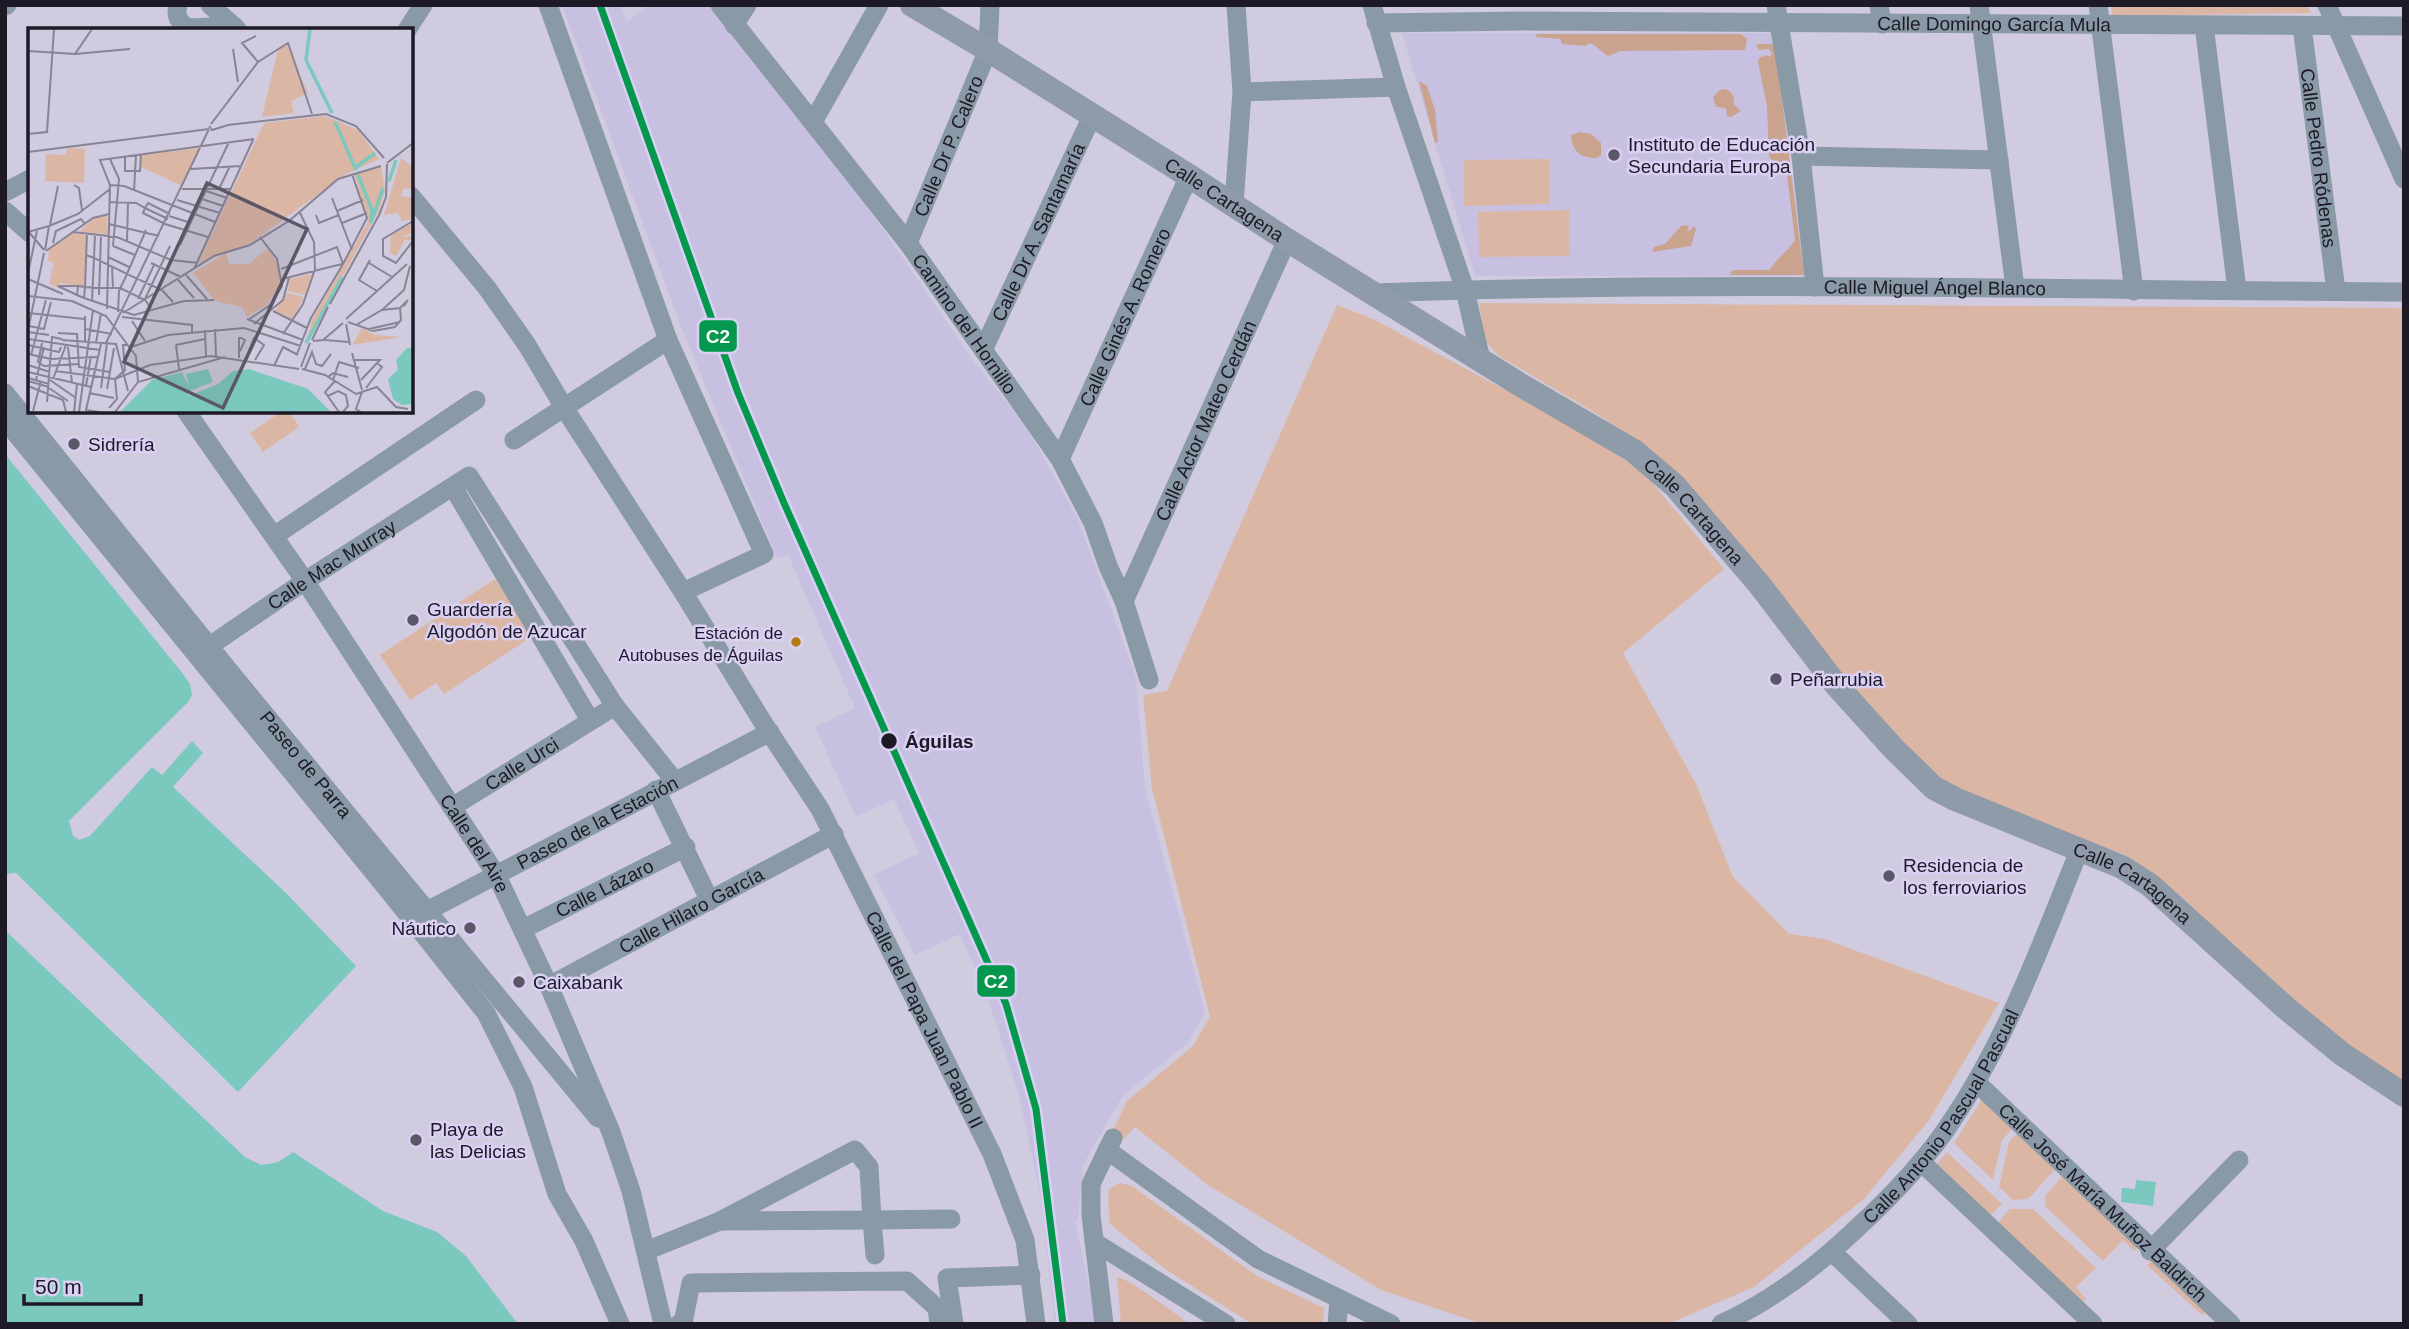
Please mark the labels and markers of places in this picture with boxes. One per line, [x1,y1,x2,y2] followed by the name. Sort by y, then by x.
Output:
[1628,134,1815,177] place label: Instituto de Educación Secundaria Europa
[1606,147,1622,163] marker: Instituto de Educación Secundaria Europa
[88,434,155,455] place label: Sidrería
[66,436,82,452] marker: Sidrería
[427,599,587,642] place label: Guardería Algodón de Azucar
[405,612,421,628] marker: Guardería Algodón de Azucar
[619,624,783,665] place label: Estación de Autobuses de Águilas
[789,635,803,649] marker: Estación de Autobuses de Águilas
[1790,669,1883,690] place label: Peñarrubia
[1768,671,1784,687] marker: Peñarrubia
[879,731,899,751] marker: Águilas
[905,731,974,752] place label: Águilas
[1903,855,2027,898] place label: Residencia de los ferroviarios
[1881,868,1897,884] marker: Residencia de los ferroviarios
[392,918,456,939] place label: Náutico
[462,920,478,936] marker: Náutico
[533,972,623,993] place label: Caixabank
[511,974,527,990] marker: Caixabank
[430,1119,526,1162] place label: Playa de las Delicias
[408,1132,424,1148] marker: Playa de las Delicias

